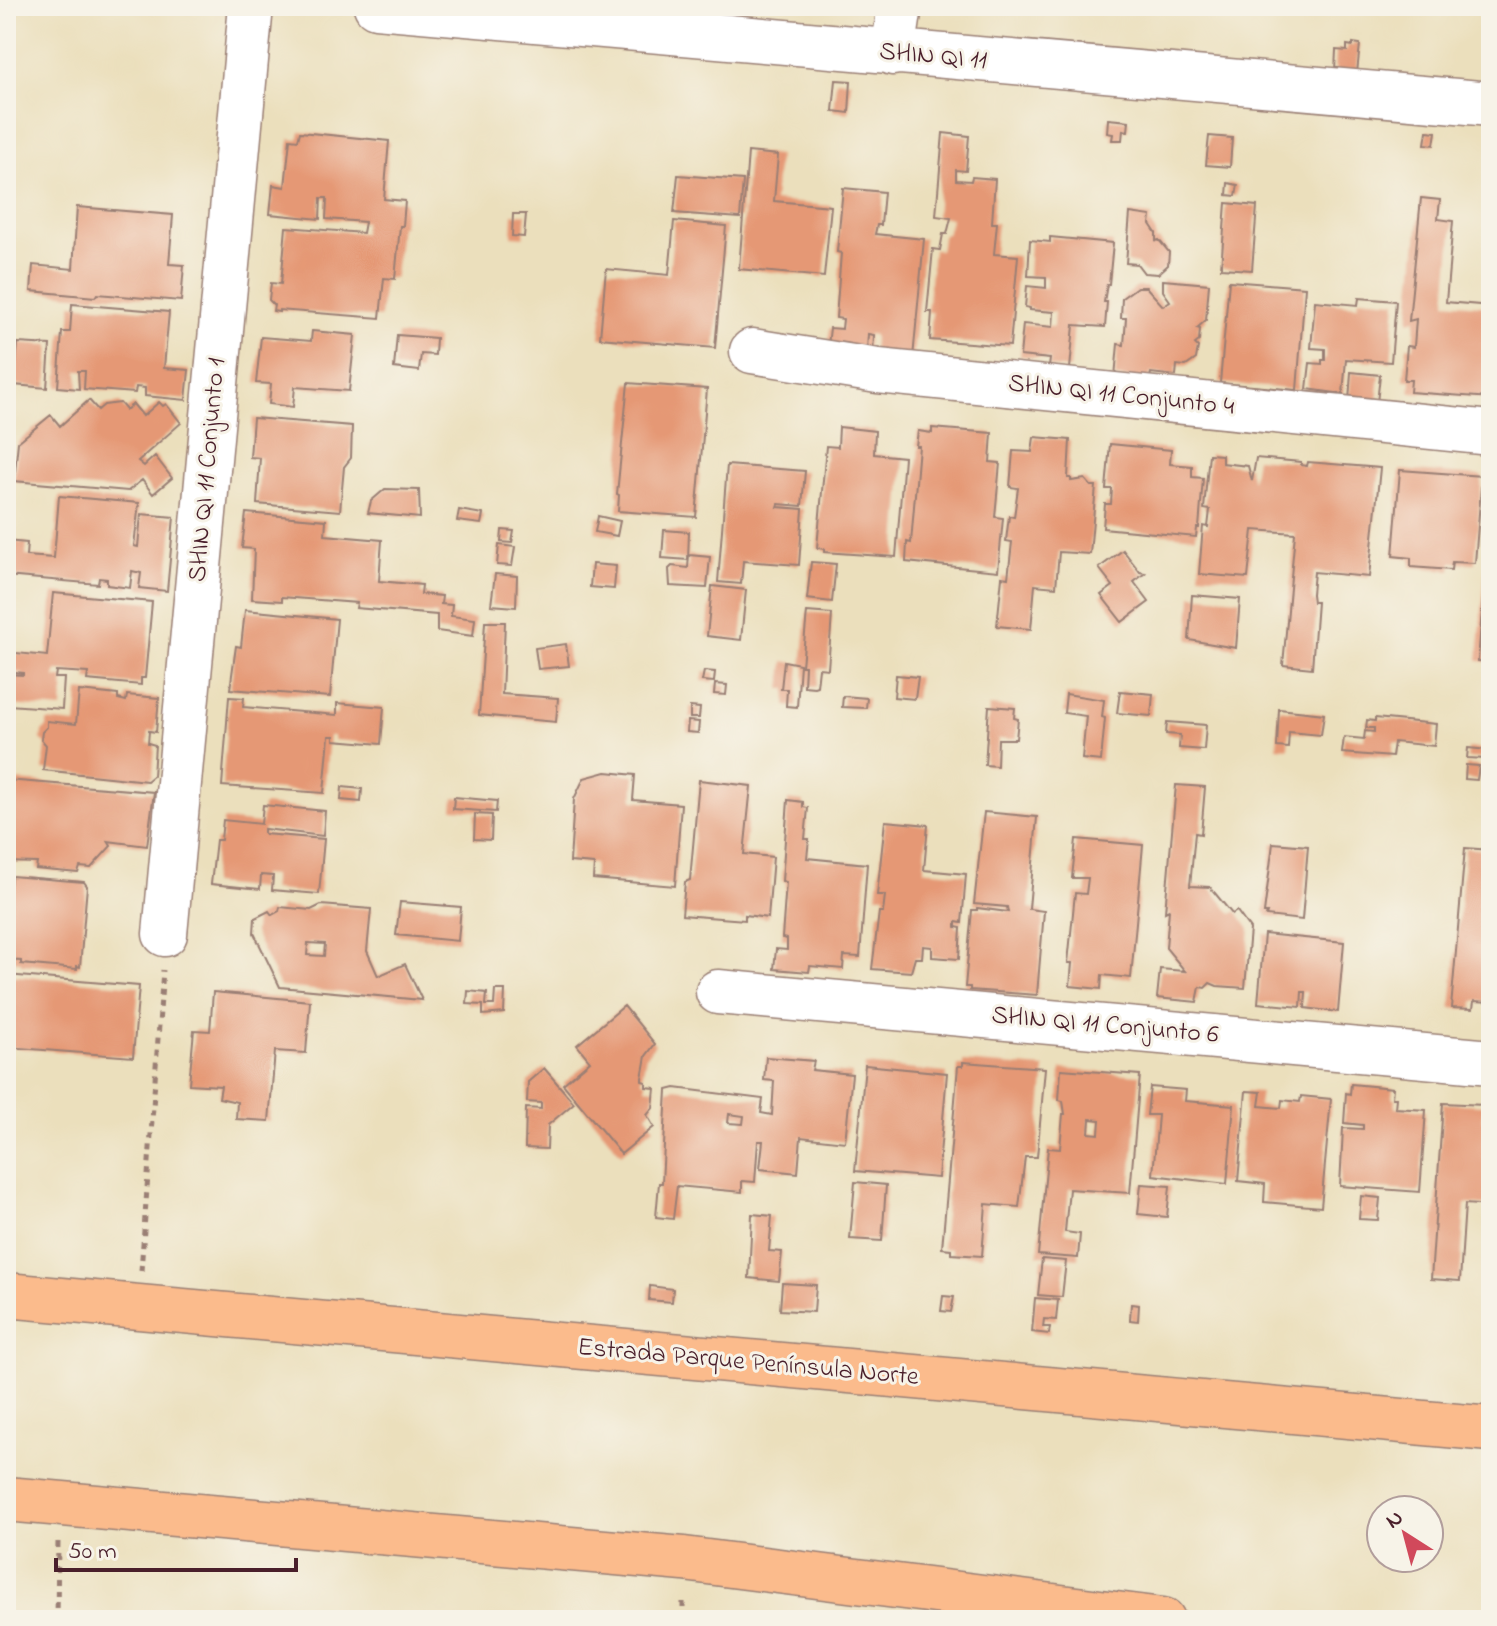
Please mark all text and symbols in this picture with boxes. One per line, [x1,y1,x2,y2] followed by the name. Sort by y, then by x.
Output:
[878,33,988,81] street label: SHIN QI 11
[179,356,237,584] street label: SHIN QI 11 Conjunto 1
[1006,365,1236,427] street label: SHIN QI 11 Conjunto 4
[990,997,1220,1055] street label: SHIN QI 11 Conjunto 6
[576,1329,920,1397] street label: Estrada Parque Península Norte
[1365,1494,1445,1574] north arrow
[1380,1503,1410,1538] text: N
[56,1522,296,1572] scale bar
[68,1535,117,1570] text: 50 m

